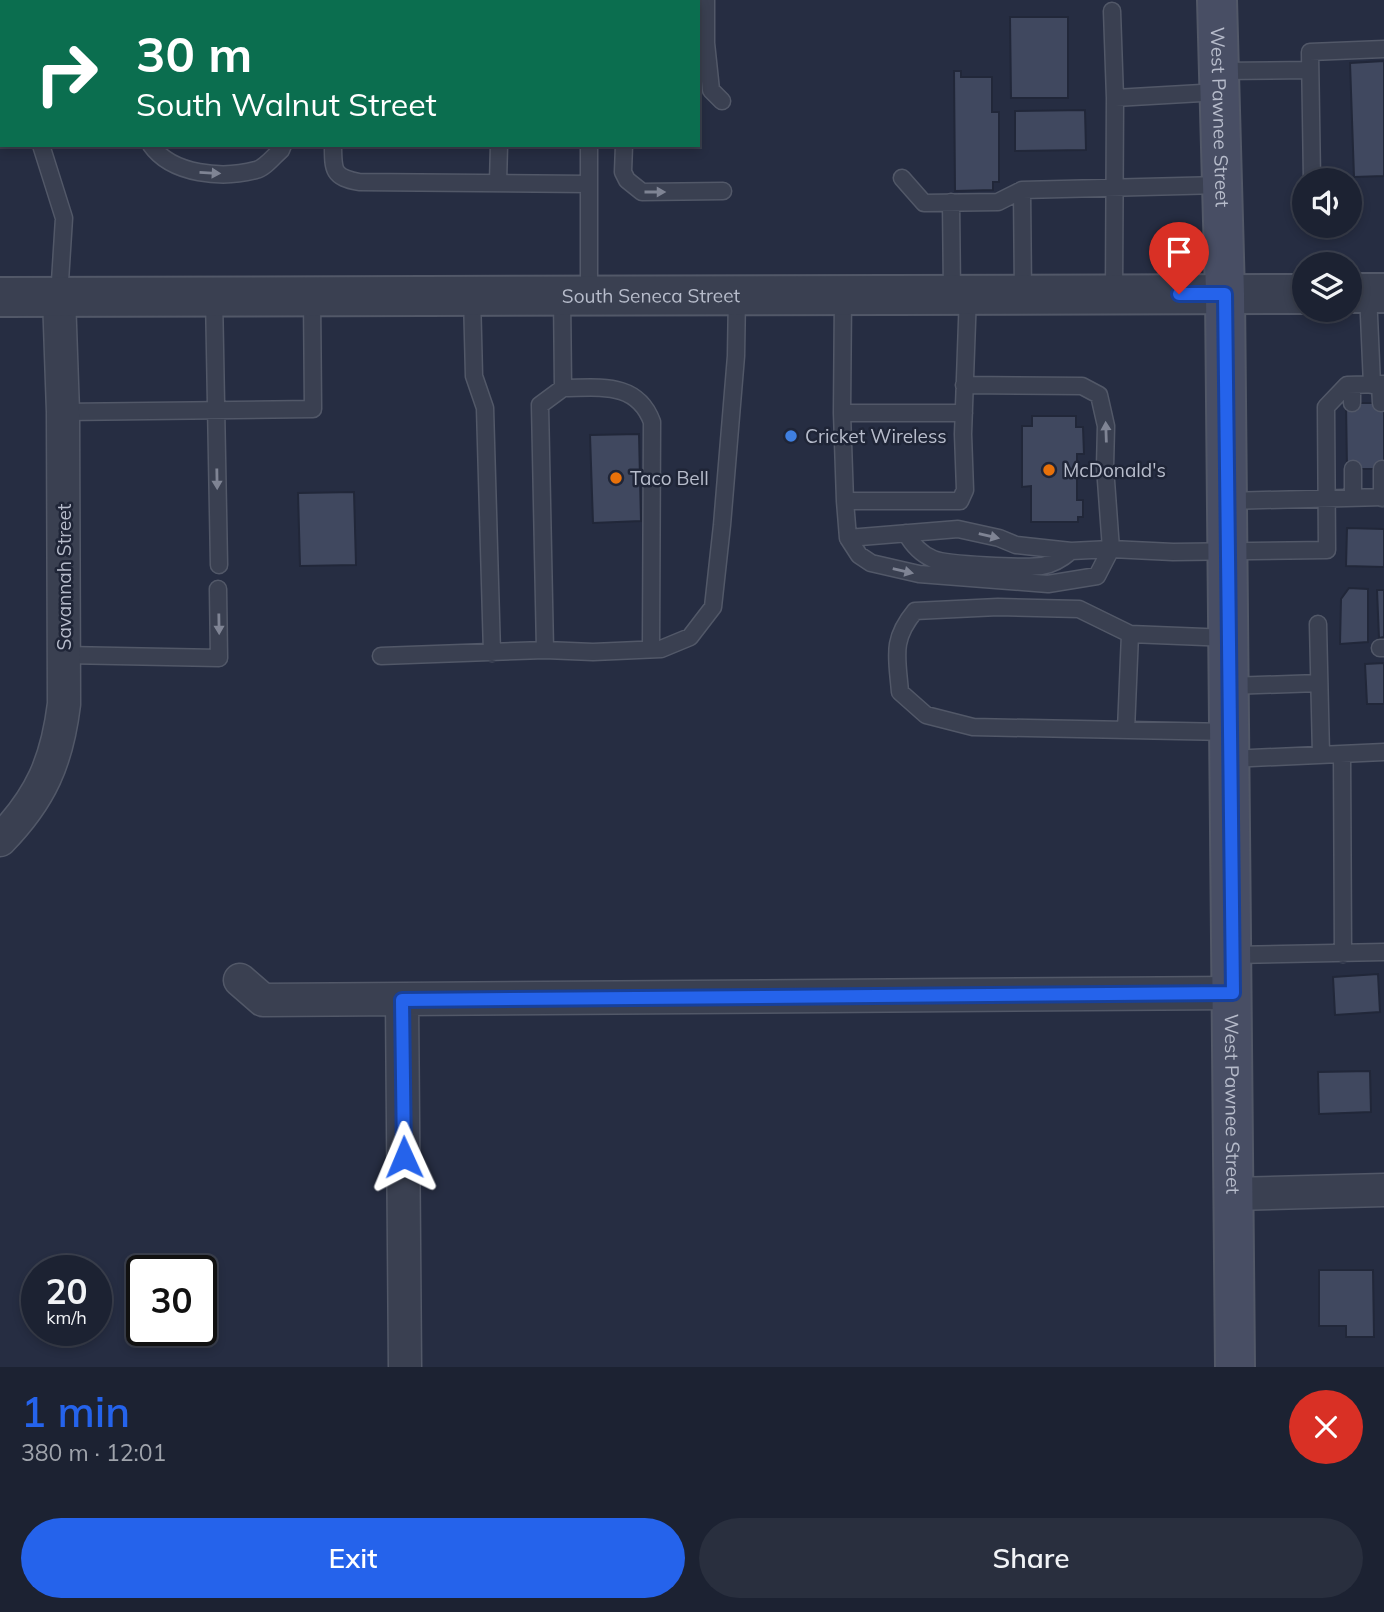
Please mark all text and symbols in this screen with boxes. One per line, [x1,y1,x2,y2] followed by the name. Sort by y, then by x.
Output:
[136,23,252,84] text: 30 m
[1206,26,1235,208] street label: West Pawnee Street
[21,28,112,119] icon: right
[136,84,437,124] text: South Walnut Street
[199,167,221,178] one-way arrow
[1292,168,1362,322] map controls
[1292,168,1362,238] button: sound
[645,186,667,197] one-way arrow
[1149,222,1209,294] pin
[1160,233,1198,271] icon: arrive
[1292,252,1362,322] button: layers
[562,283,741,308] street label: South Seneca Street
[1100,421,1111,443] one-way arrow
[805,424,947,448] place label: Cricket Wireless
[783,428,799,444] marker: Cricket Wireless
[1063,458,1166,482] place label: McDonald's
[1041,462,1057,478] marker: McDonald's
[630,466,709,490] place label: Taco Bell
[212,469,223,491] one-way arrow
[608,470,624,486] marker: Taco Bell
[52,503,76,650] street label: Savannah Street
[978,531,1000,542] one-way arrow
[892,565,914,576] one-way arrow
[213,613,225,635] one-way arrow
[1220,1014,1245,1195] street label: West Pawnee Street
[367,1120,441,1194] position arrow
[126,1255,217,1346] speed limit sign: 30
[45,1269,88,1313] text: 20
[46,1306,87,1329] text: km/h
[21,1385,130,1438] text: 1 min
[1289,1390,1363,1464] button: close
[21,1438,166,1467] text: 380 m · 12:01
[21,1518,685,1598] button: Exit
[699,1518,1363,1598] button: Share

